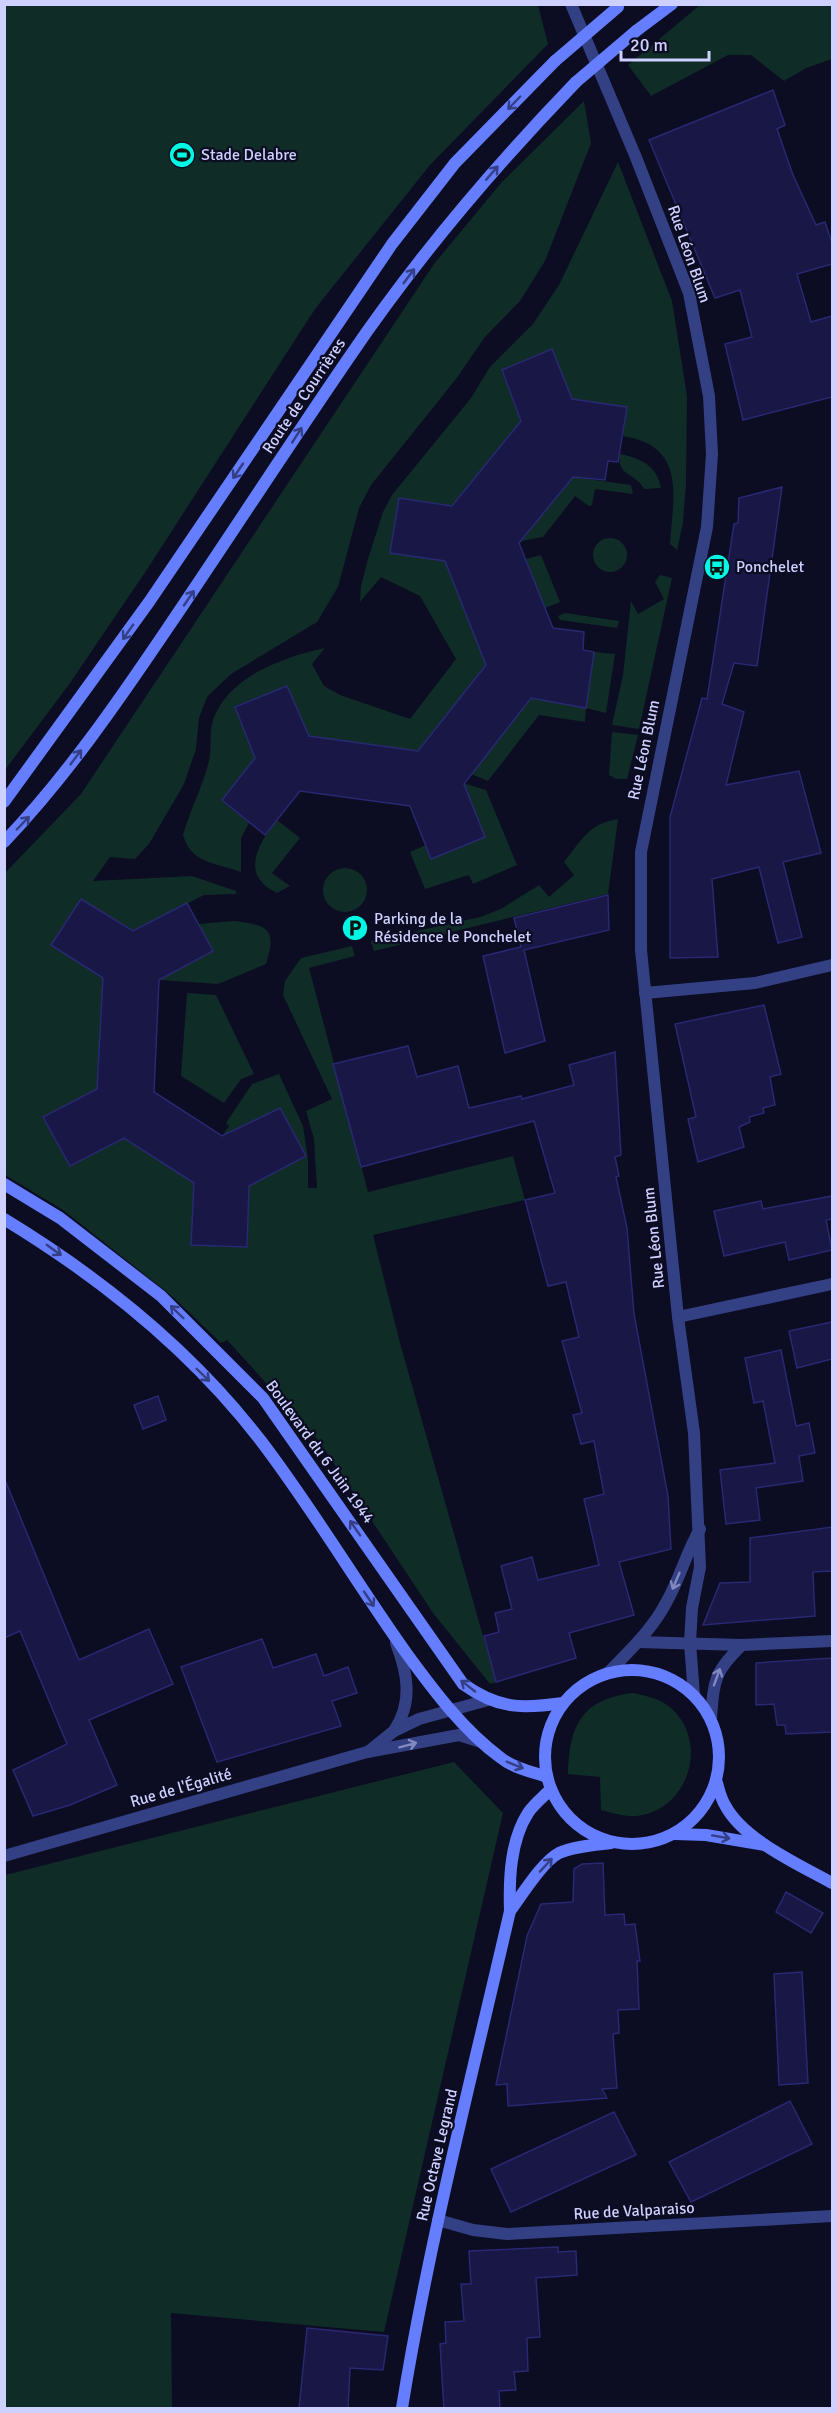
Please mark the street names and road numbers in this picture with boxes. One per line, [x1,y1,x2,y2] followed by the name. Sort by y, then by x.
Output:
[663,203,715,305] street label: Rue Léon Blum
[258,334,350,458] street label: Route de Courrières
[624,698,664,802] street label: Rue Léon Blum
[639,1186,669,1290] street label: Rue Léon Blum
[261,1376,379,1528] street label: Boulevard du 6 Juin 1944
[128,1764,234,1812] street label: Rue de l'Égalité
[412,2087,462,2223] street label: Rue Octave Legrand
[573,2198,695,2224] street label: Rue de Valparaiso

